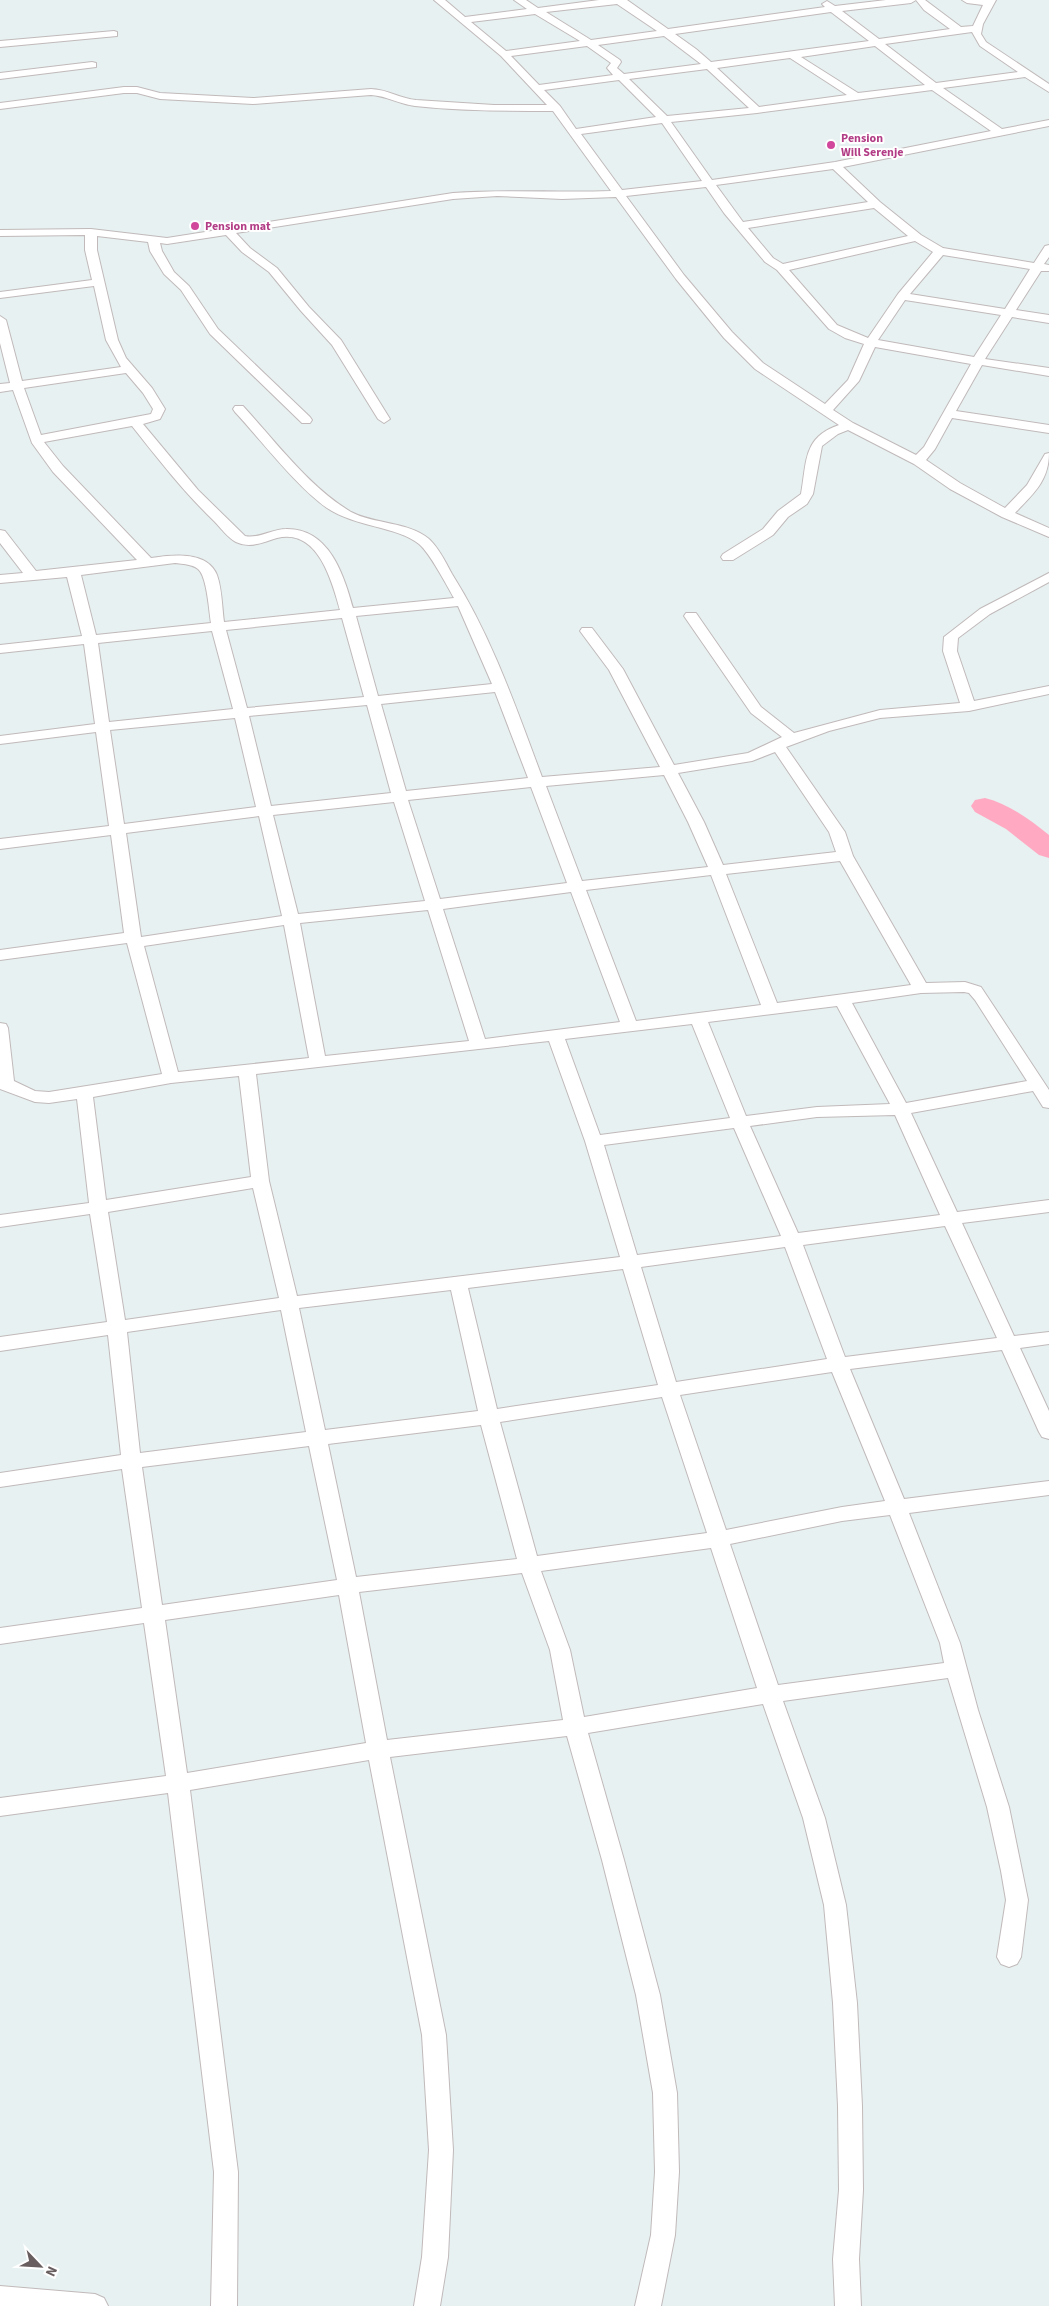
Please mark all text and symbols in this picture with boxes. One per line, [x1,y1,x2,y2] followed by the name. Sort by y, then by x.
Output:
[841,130,904,161] place label: Pension Will Serenje
[825,139,837,151] marker: Pension Will Serenje
[205,218,271,235] place label: Pension mat
[189,220,201,232] marker: Pension mat
[15,2241,65,2291] north arrow
[40,2263,62,2280] text: N

